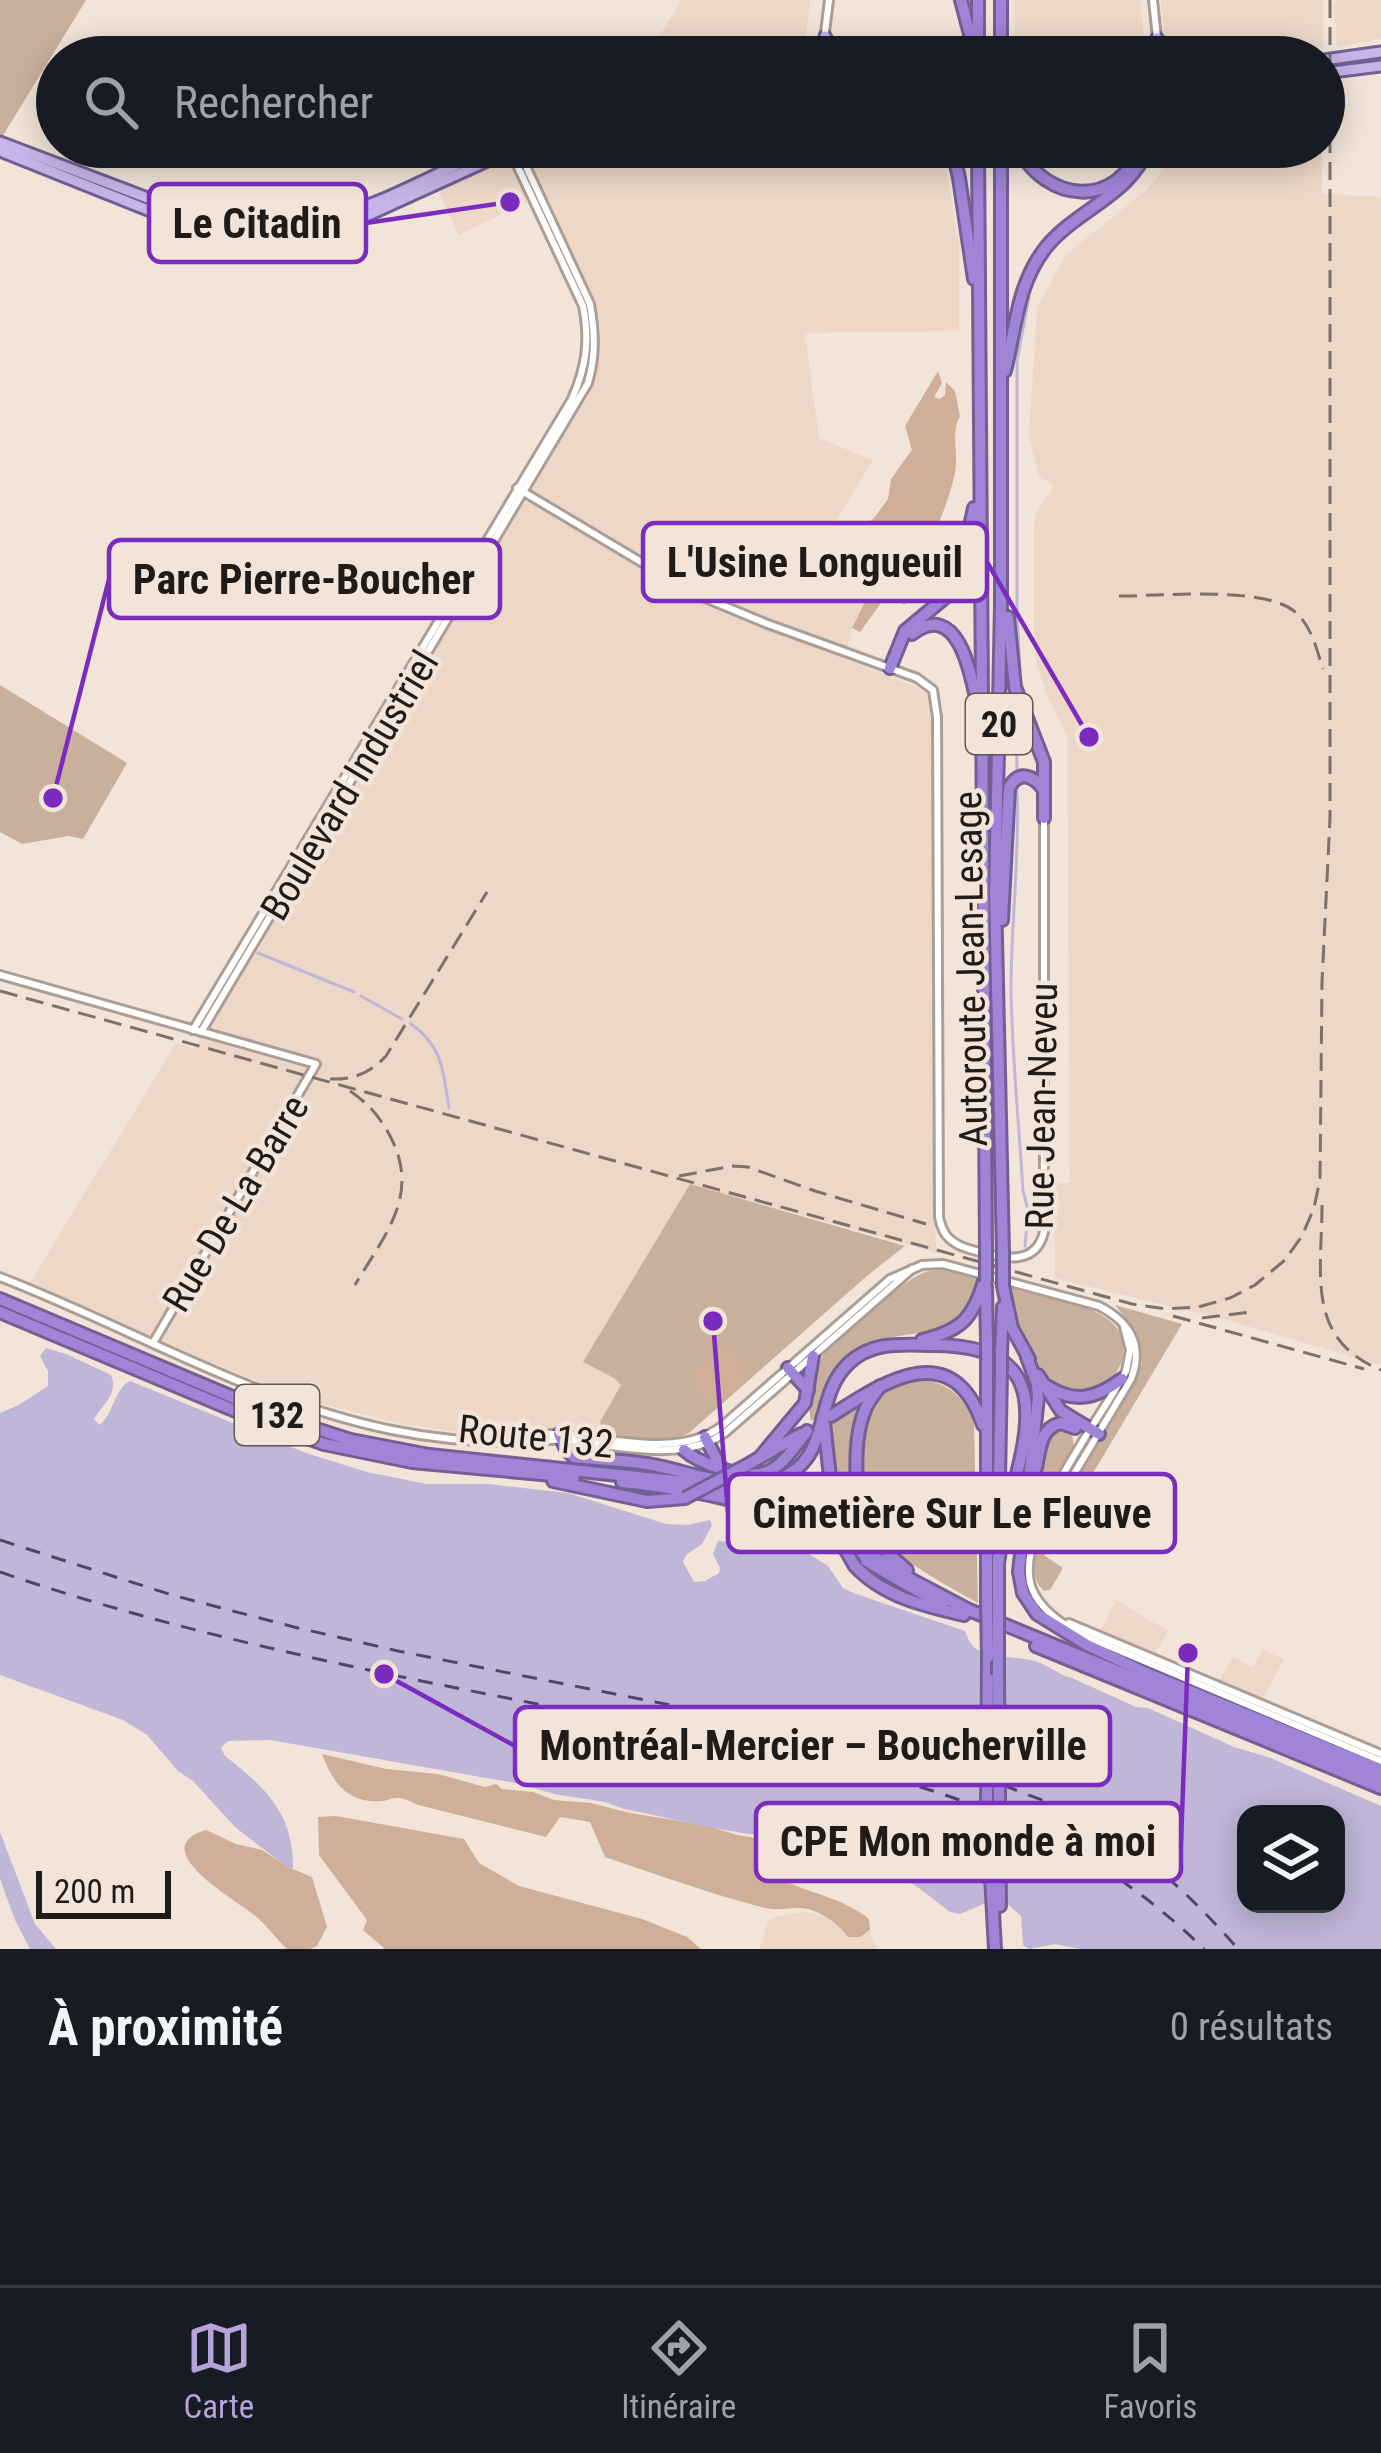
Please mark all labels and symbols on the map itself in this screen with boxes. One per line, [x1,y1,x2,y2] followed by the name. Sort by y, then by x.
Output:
[149,184,366,262] callout: Le Citadin
[172,199,342,248] text: Le Citadin
[643,523,987,601] callout: L'Usine Longueuil
[667,538,963,587] text: L'Usine Longueuil
[109,540,500,618] callout: Parc Pierre-Boucher
[133,555,475,604] text: Parc Pierre-Boucher
[251,643,448,928] street label: Boulevard Industriel
[966,694,1032,754] road number: 20
[945,791,997,1147] street label: Autoroute Jean-Lesage
[1017,982,1067,1230] street label: Rue Jean-Neveu
[153,1087,318,1320] street label: Rue De La Barre
[235,1385,319,1445] road number: 132
[456,1406,616,1468] street label: Route 132
[728,1474,1175,1552] callout: Cimetière Sur Le Fleuve
[752,1489,1152,1538] text: Cimetière Sur Le Fleuve
[515,1707,1110,1785] callout: Montréal-Mercier – Boucherville
[539,1721,1087,1770] text: Montréal-Mercier – Boucherville
[756,1803,1181,1881] callout: CPE Mon monde à moi
[780,1817,1156,1866] text: CPE Mon monde à moi
[36,1865,171,1918] scale bar

